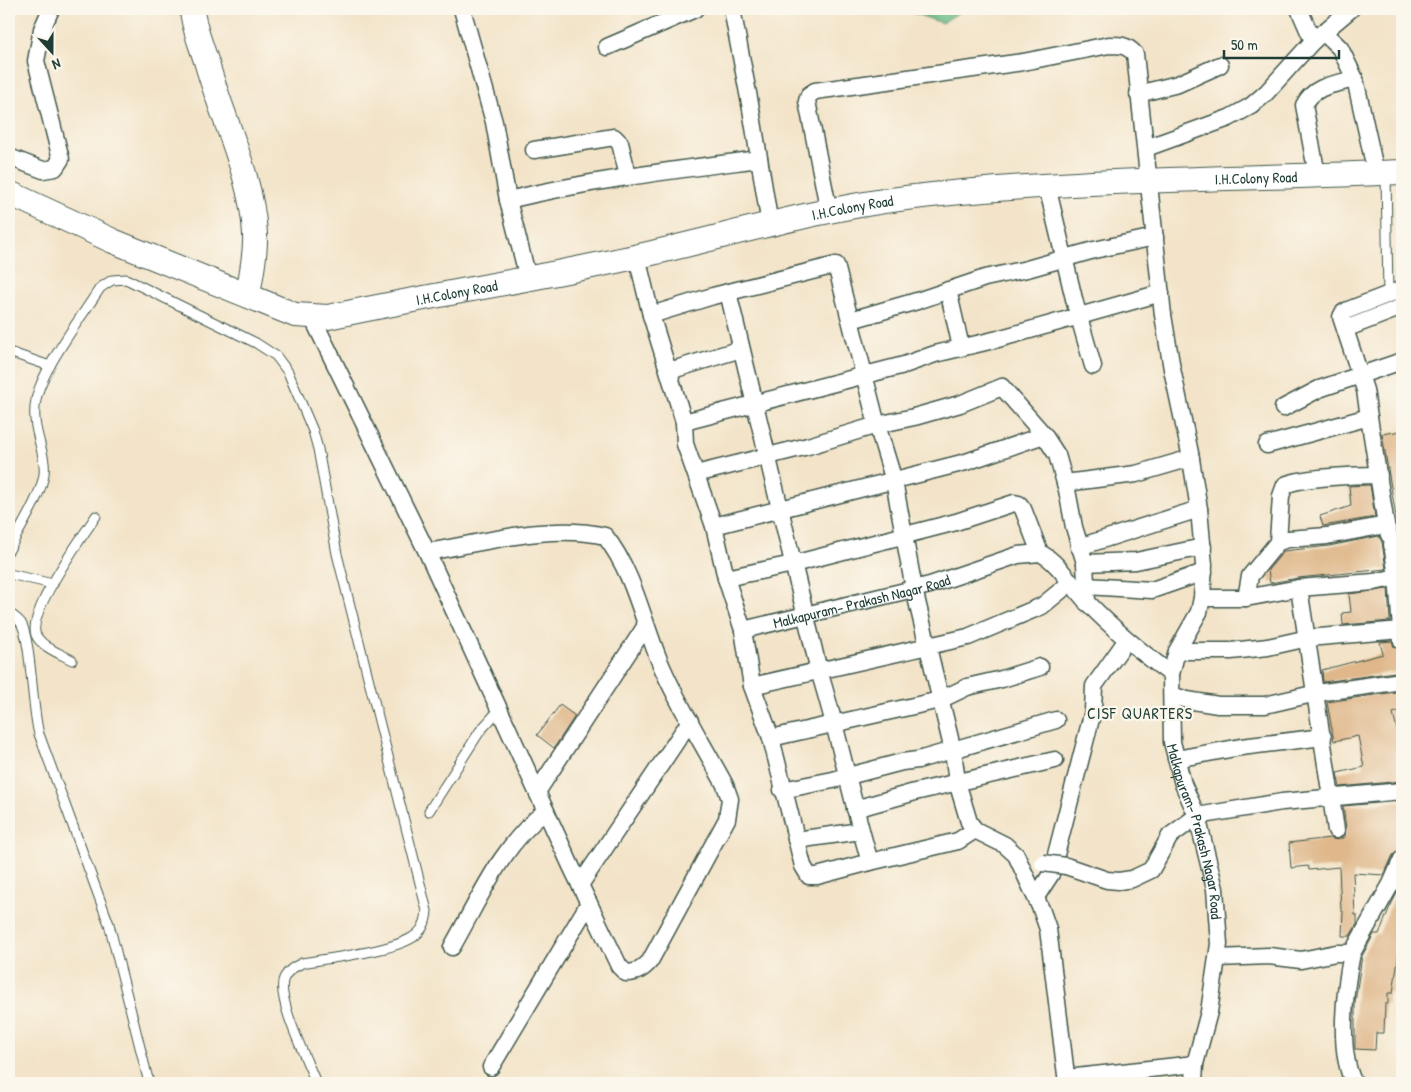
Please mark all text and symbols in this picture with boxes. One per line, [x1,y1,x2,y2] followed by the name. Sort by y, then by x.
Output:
[28,28,78,78] north arrow
[1224,28,1338,60] scale bar
[1231,34,1258,55] text: 50 m
[49,54,64,75] text: N
[1214,166,1298,189] street label: I.H.Colony Road
[810,189,895,225] street label: I.H.Colony Road
[414,274,499,310] street label: I.H.Colony Road
[771,568,953,633] street label: Malkapuram- Prakash Nagar Road
[1087,702,1193,724] district label: CISF QUARTERS
[1162,741,1228,920] street label: Malkapuram- Prakash Nagar Road

